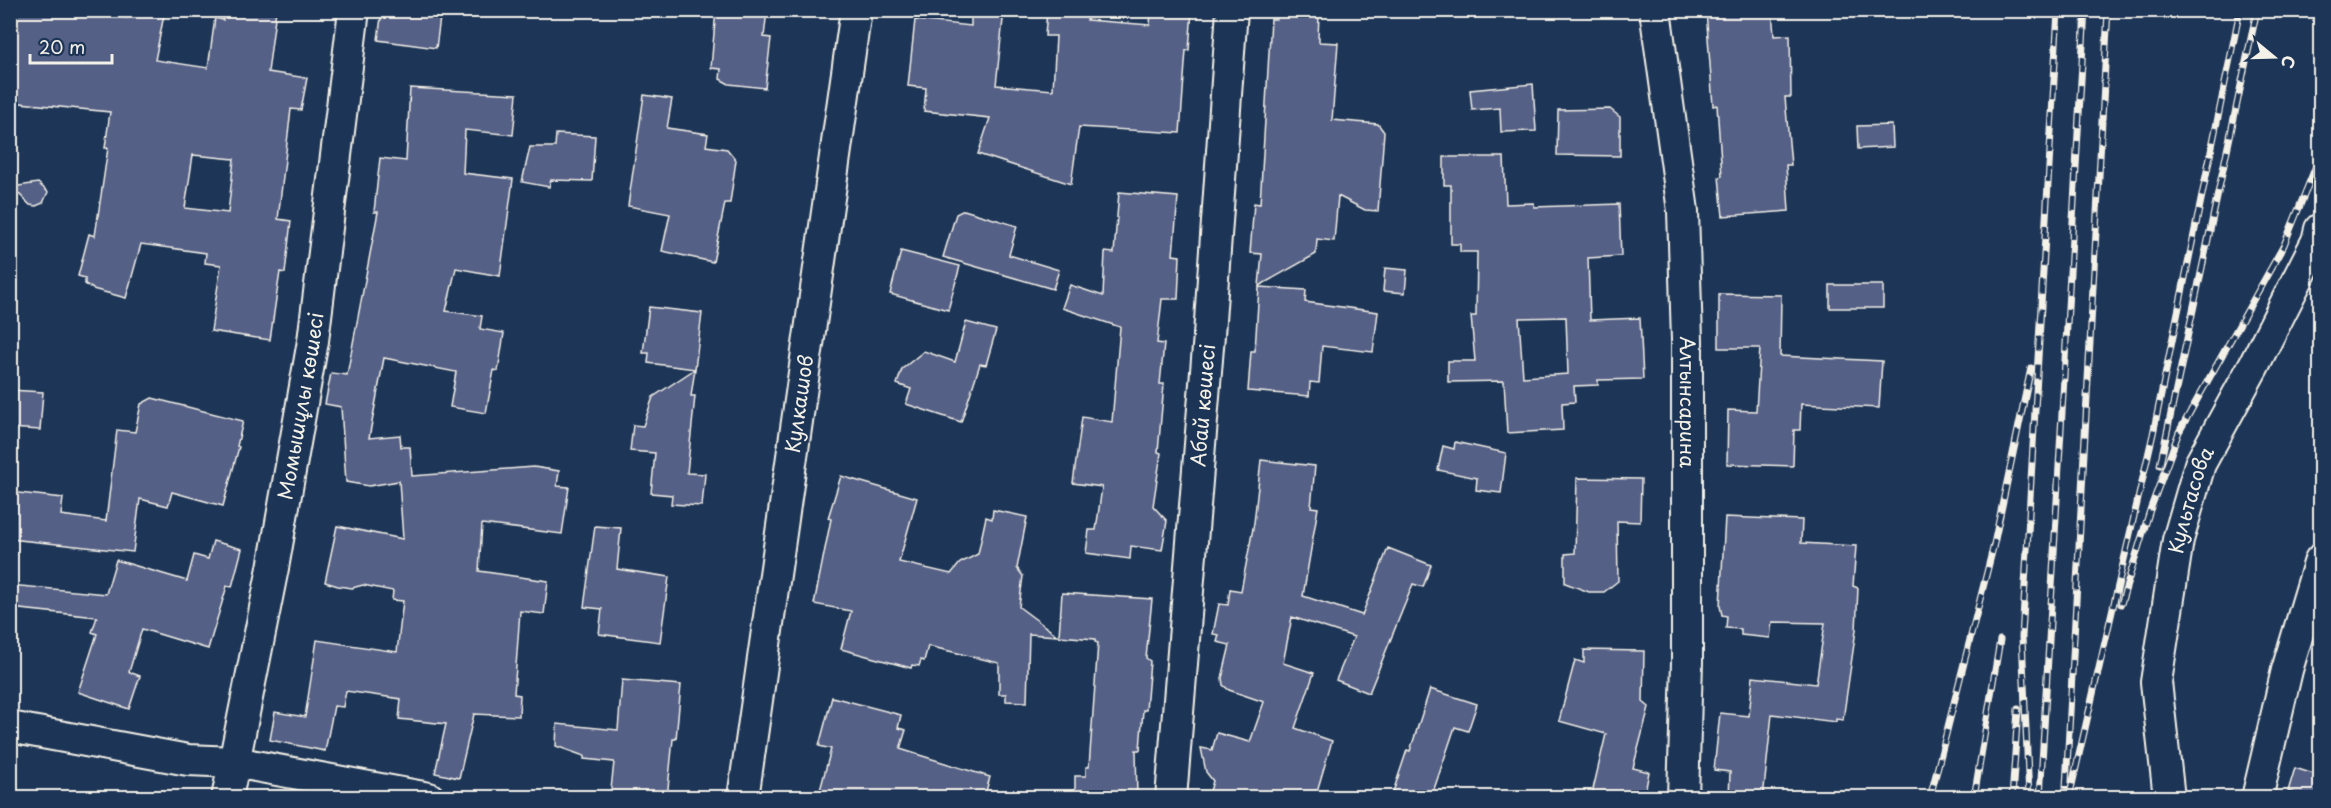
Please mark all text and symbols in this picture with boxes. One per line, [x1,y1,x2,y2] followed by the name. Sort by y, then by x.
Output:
[30,27,112,65] scale bar
[2244,27,2304,87] north arrow
[39,33,85,60] text: 20 m
[2276,53,2302,72] text: С
[269,310,330,502] street label: Момышұлы көшесі
[1673,336,1703,468] street label: Алтынсарина
[1182,343,1222,468] street label: Абай көшесі
[777,353,820,455] street label: Кулкашов
[2160,440,2221,556] street label: Культасова

